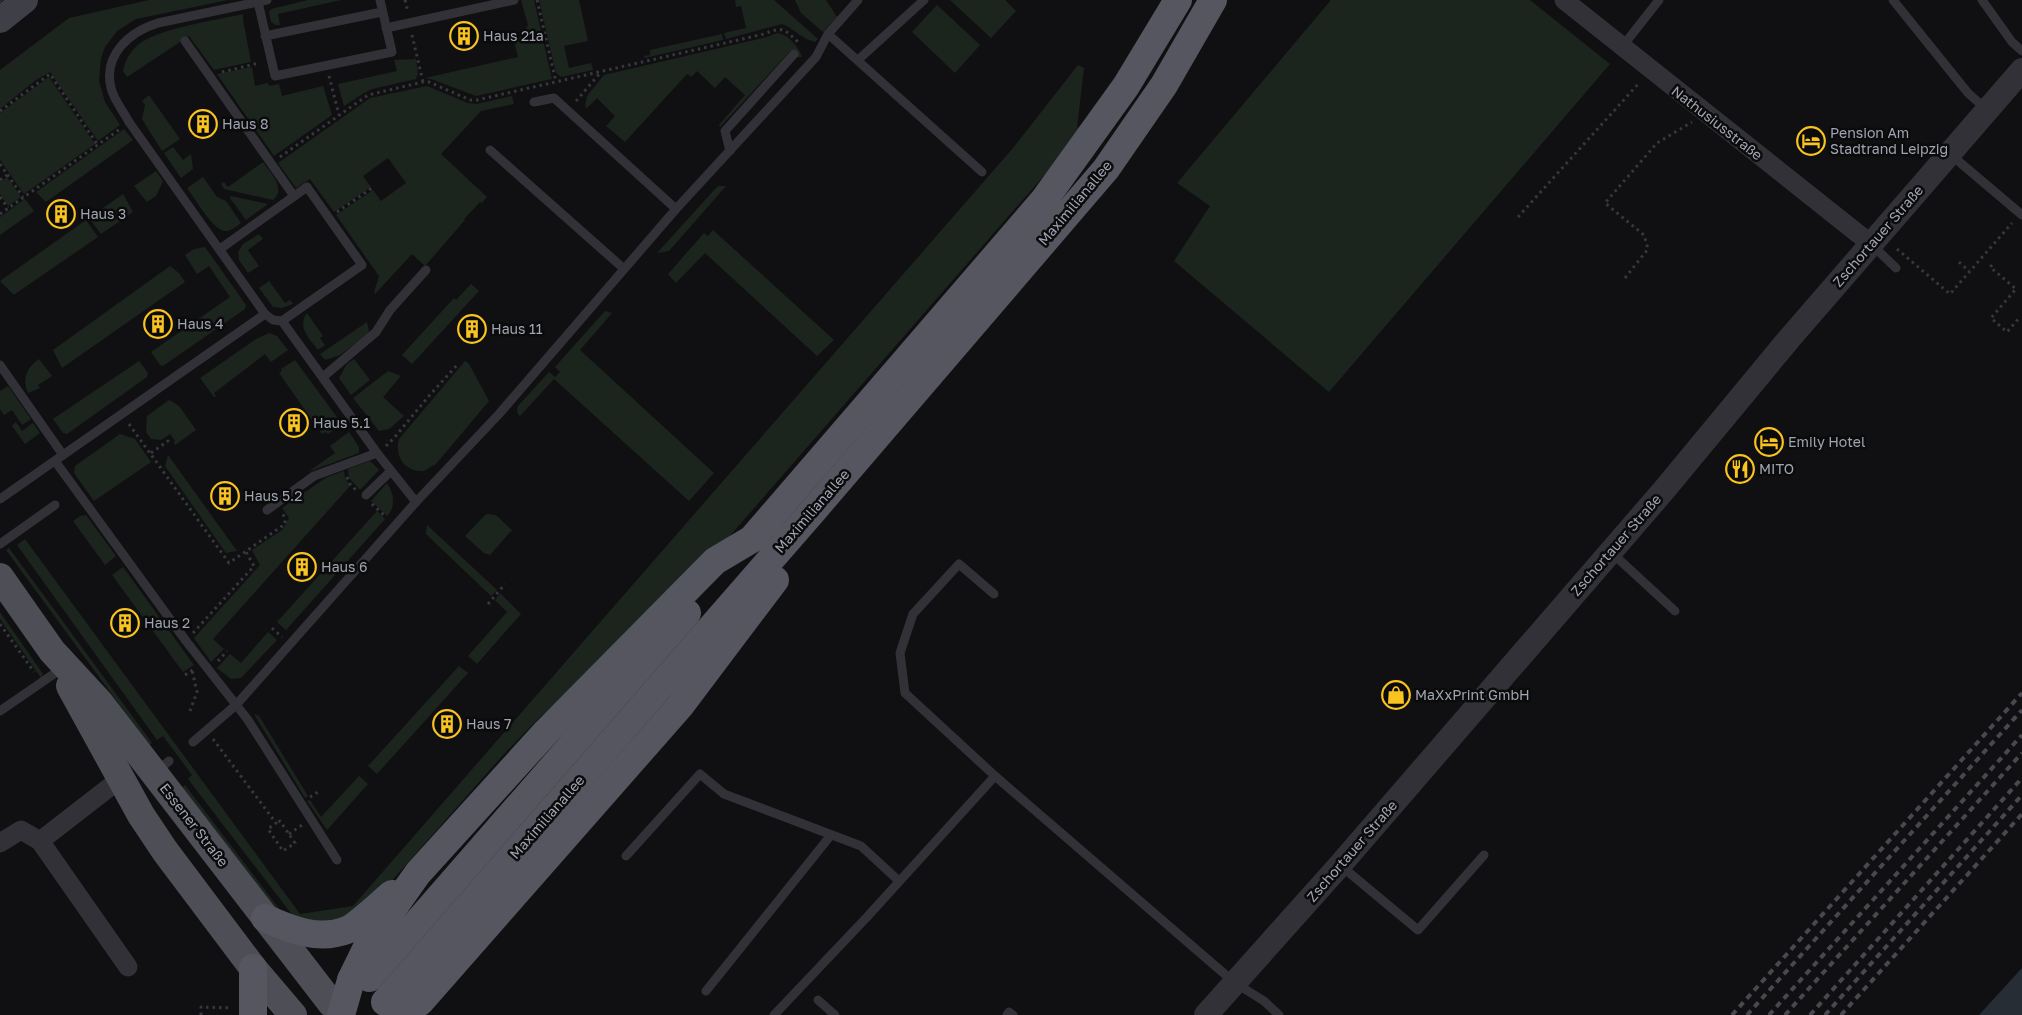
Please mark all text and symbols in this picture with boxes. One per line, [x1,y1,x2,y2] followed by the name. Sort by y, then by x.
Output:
[449,21,479,51] building icon: Haus 21a
[483,27,544,44] place label: Haus 21a
[1668,82,1766,163] street label: Nathusiusstraße
[188,109,218,139] building icon: Haus 8
[222,115,268,132] place label: Haus 8
[1830,124,1948,157] place label: Pension Am Stadtrand Leipzig
[1796,126,1826,156] hotel icon: Pension Am Stadtrand Leipzig
[1034,157,1115,248] street label: Maximilianallee
[1829,181,1926,290] street label: Zschortauer Straße
[46,199,76,229] building icon: Haus 3
[80,205,126,222] place label: Haus 3
[143,309,173,339] building icon: Haus 4
[457,314,487,344] building icon: Haus 11
[177,315,223,332] place label: Haus 4
[491,320,543,337] place label: Haus 11
[279,408,309,438] building icon: Haus 5.1
[313,414,370,431] place label: Haus 5.1
[1754,427,1784,457] hotel icon: Emily Hotel
[1788,433,1865,450] place label: Emily Hotel
[1725,454,1755,484] restaurant icon: MITO
[1759,460,1794,477] place label: MITO
[771,465,853,556] street label: Maximilianallee
[210,481,240,511] building icon: Haus 5.2
[244,487,302,504] place label: Haus 5.2
[1567,490,1664,599] street label: Zschortauer Straße
[287,552,317,582] building icon: Haus 6
[321,558,367,575] place label: Haus 6
[110,608,140,638] building icon: Haus 2
[144,614,190,631] place label: Haus 2
[1381,680,1411,710] shop icon: MaXxPrint GmbH
[1415,686,1530,703] place label: MaXxPrint GmbH
[432,709,462,739] building icon: Haus 7
[466,715,511,732] place label: Haus 7
[506,771,588,862] street label: Maximilianallee
[157,780,232,870] street label: Essener Straße
[1303,796,1400,905] street label: Zschortauer Straße

